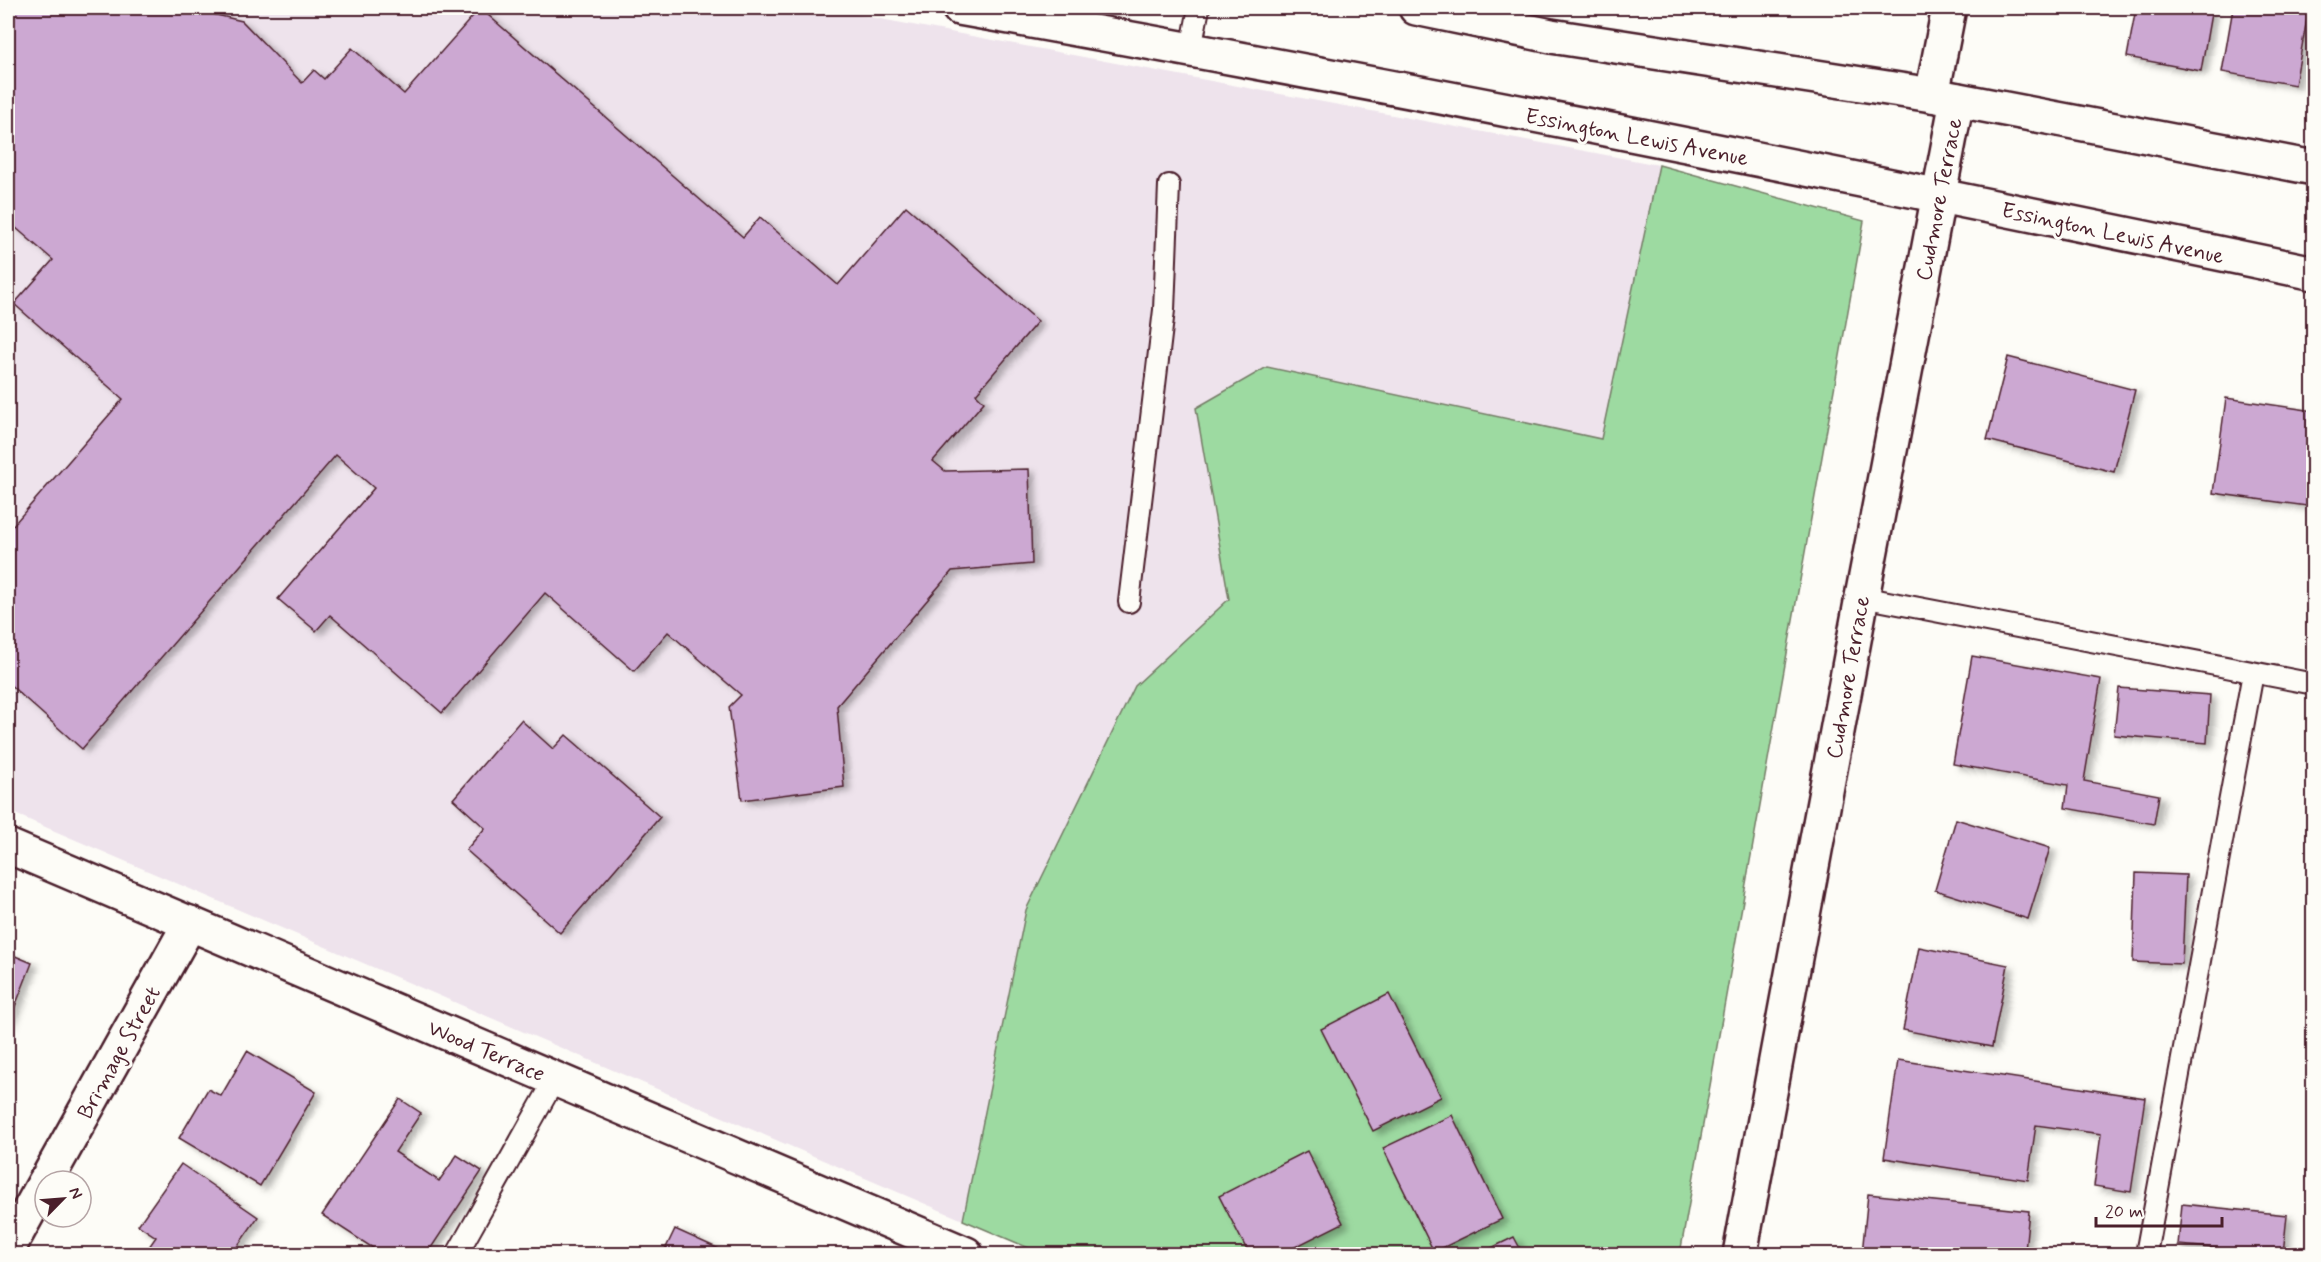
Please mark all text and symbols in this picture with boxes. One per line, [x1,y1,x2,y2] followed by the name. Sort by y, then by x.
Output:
[1522,103,1751,174] street label: Essington Lewis Avenue
[1910,116,1969,283] street label: Cudmore Terrace
[1999,197,2226,272] street label: Essington Lewis Avenue
[1821,593,1877,761] street label: Cudmore Terrace
[72,982,169,1125] street label: Brimage Street
[423,1015,549,1089] street label: Wood Terrace
[33,1169,93,1229] north arrow
[63,1184,87,1203] text: N
[2096,1190,2222,1228] scale bar
[2105,1200,2143,1224] text: 20 m

